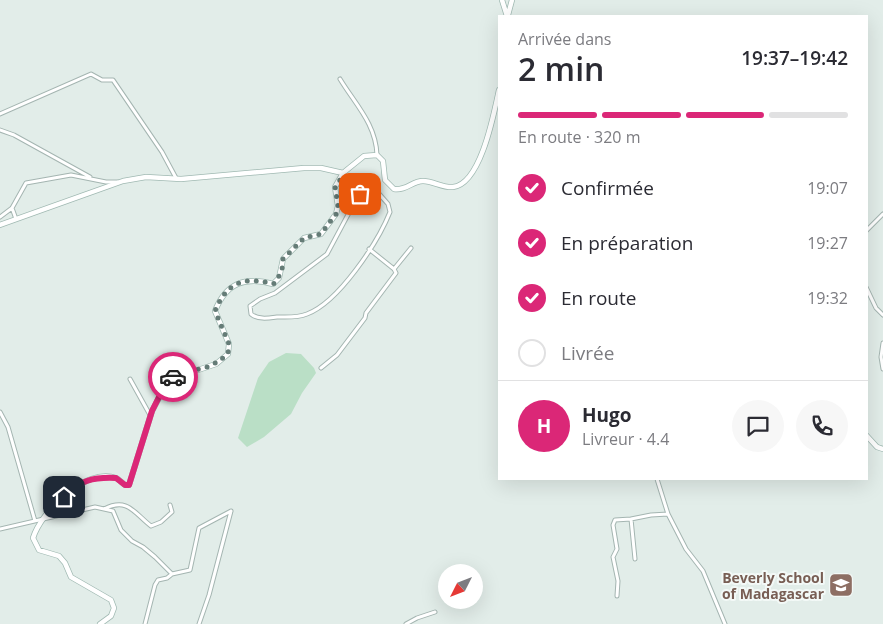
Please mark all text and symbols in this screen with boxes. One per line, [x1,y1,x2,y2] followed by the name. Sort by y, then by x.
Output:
[518,28,611,50] text: Arrivée dans
[741,45,848,71] text: 19:37–19:42
[518,47,604,90] text: 2 min
[518,126,640,148] text: En route · 320 m
[339,173,381,215] pin
[518,174,546,202] icon: check
[561,175,654,201] text: Confirmée
[807,177,848,199] text: 19:07
[346,180,374,208] icon: bag
[518,229,546,257] icon: check
[561,230,693,256] text: En préparation
[807,232,848,254] text: 19:27
[518,284,546,312] icon: check
[561,285,636,311] text: En route
[807,287,848,309] text: 19:32
[561,340,614,366] text: Livrée
[148,352,198,402] courier
[159,363,187,391] icon: car
[732,400,784,452] button: chat
[796,400,848,452] button: phone
[582,402,632,428] text: Hugo
[537,413,551,439] text: H
[582,428,669,450] text: Livreur · 4.4
[43,476,85,518] pin
[50,483,78,511] icon: home
[438,564,482,609] north arrow
[438,564,483,609] map controls
[722,568,825,603] place label: Beverly School of Madagascar
[828,572,854,598] school or university icon: Beverly School of Madagascar

